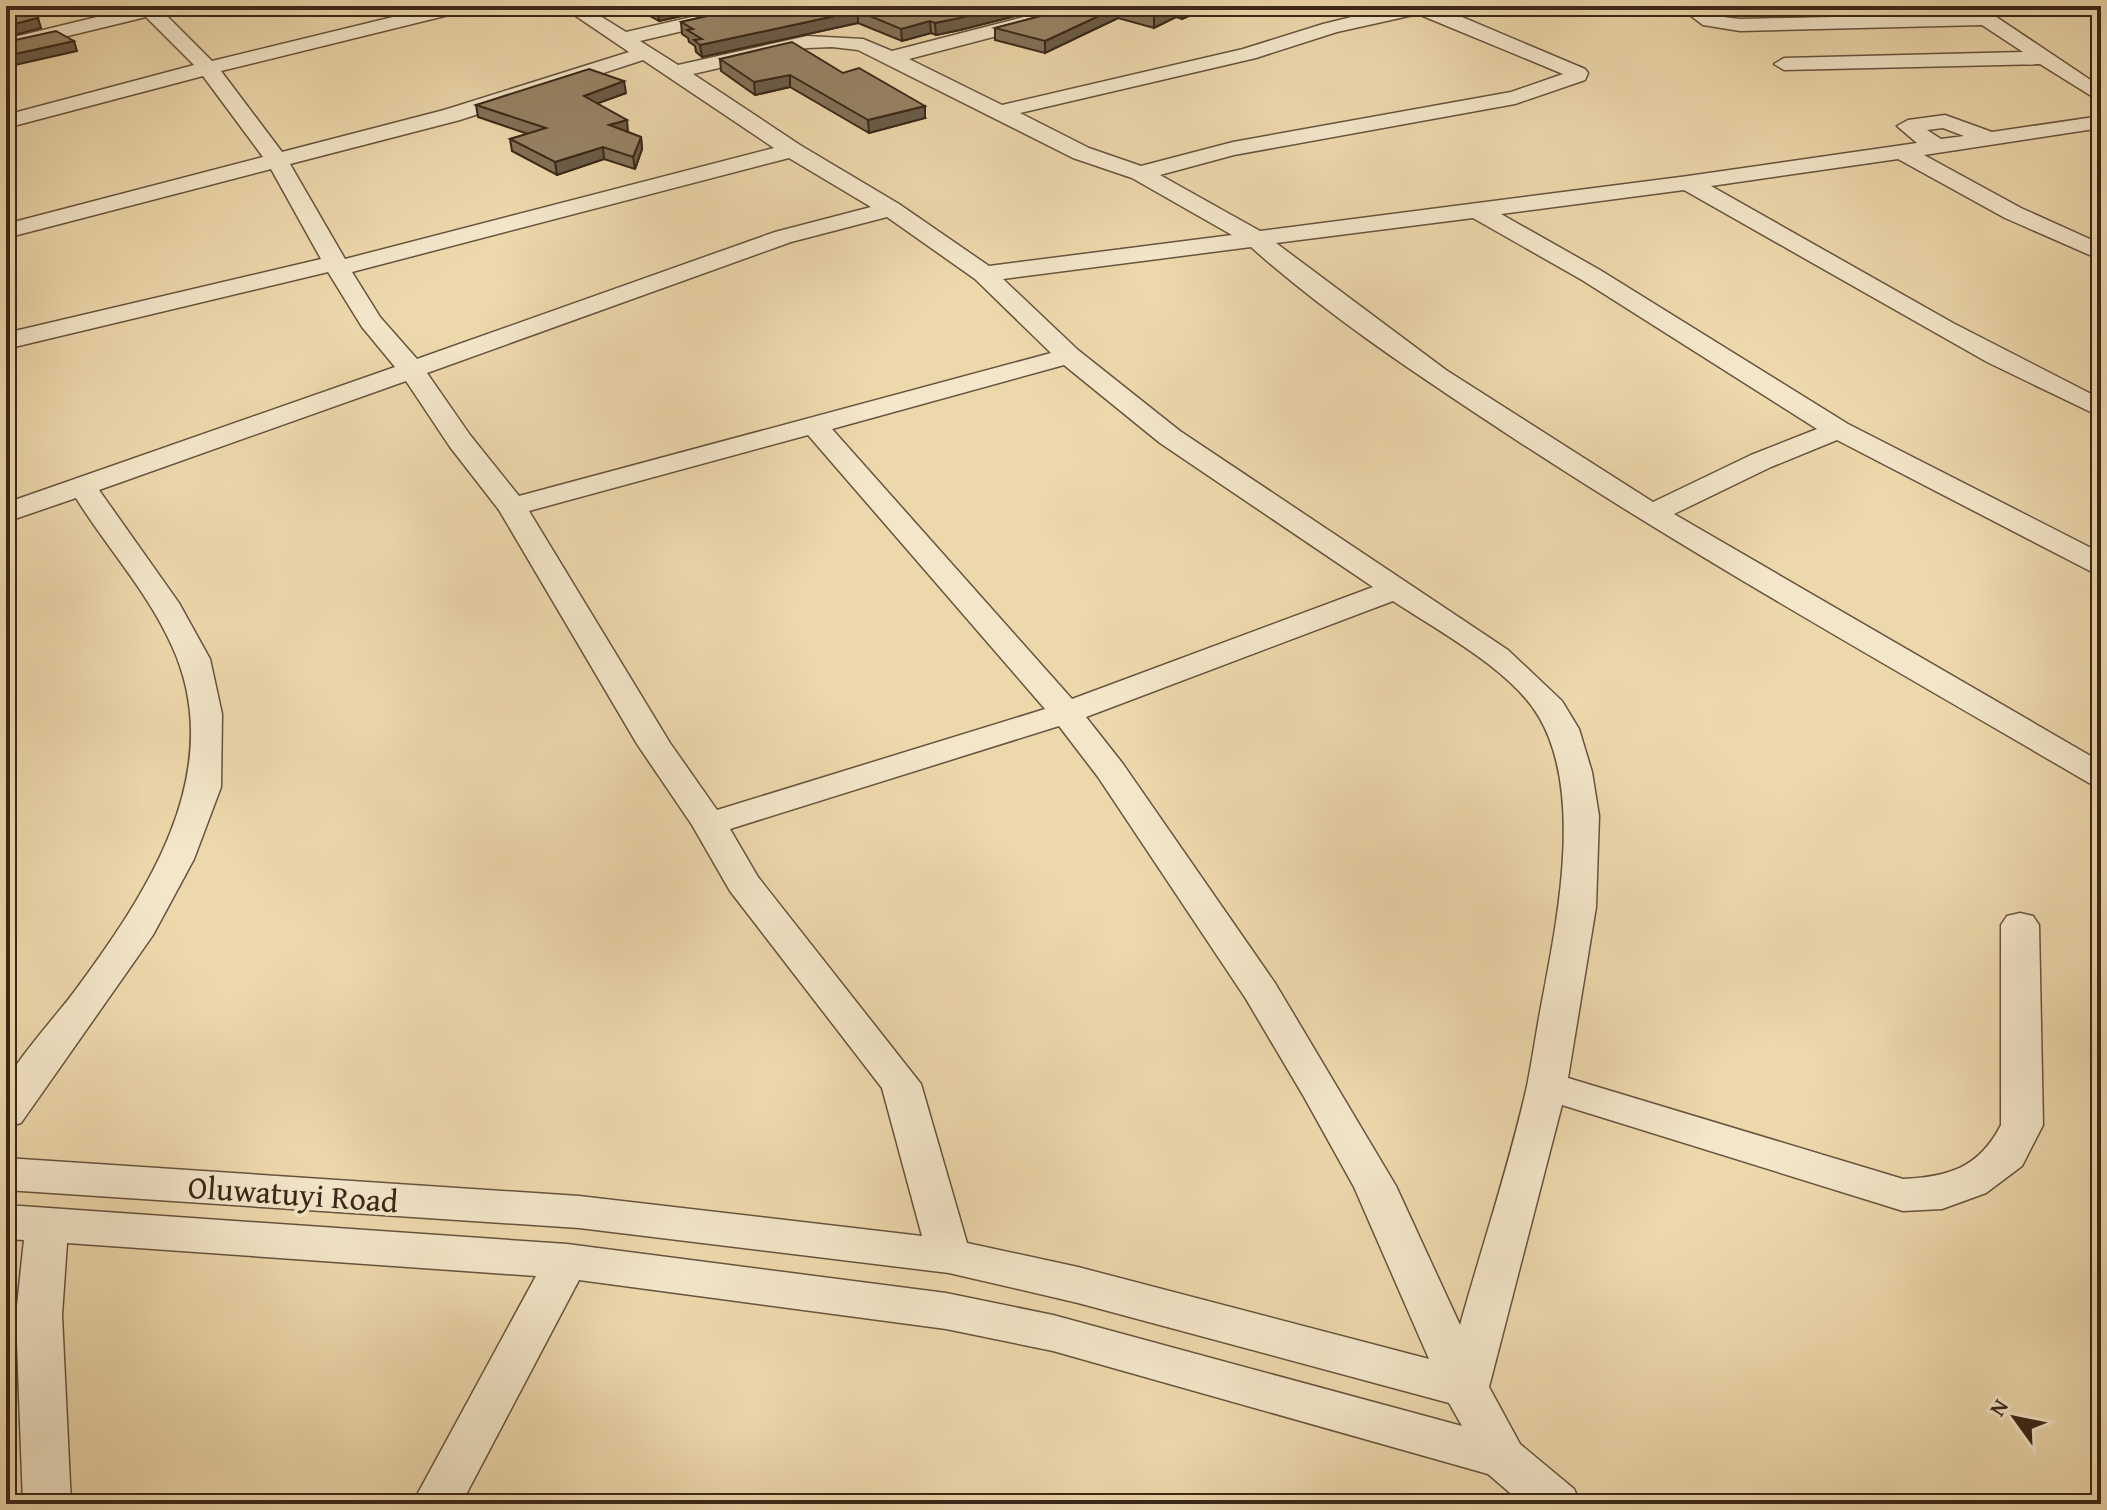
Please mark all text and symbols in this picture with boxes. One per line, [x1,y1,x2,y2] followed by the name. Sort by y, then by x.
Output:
[186,1163,400,1224] street label: Oluwatuyi Road
[1975,1378,2055,1458] north arrow
[1981,1392,2016,1422] text: N

